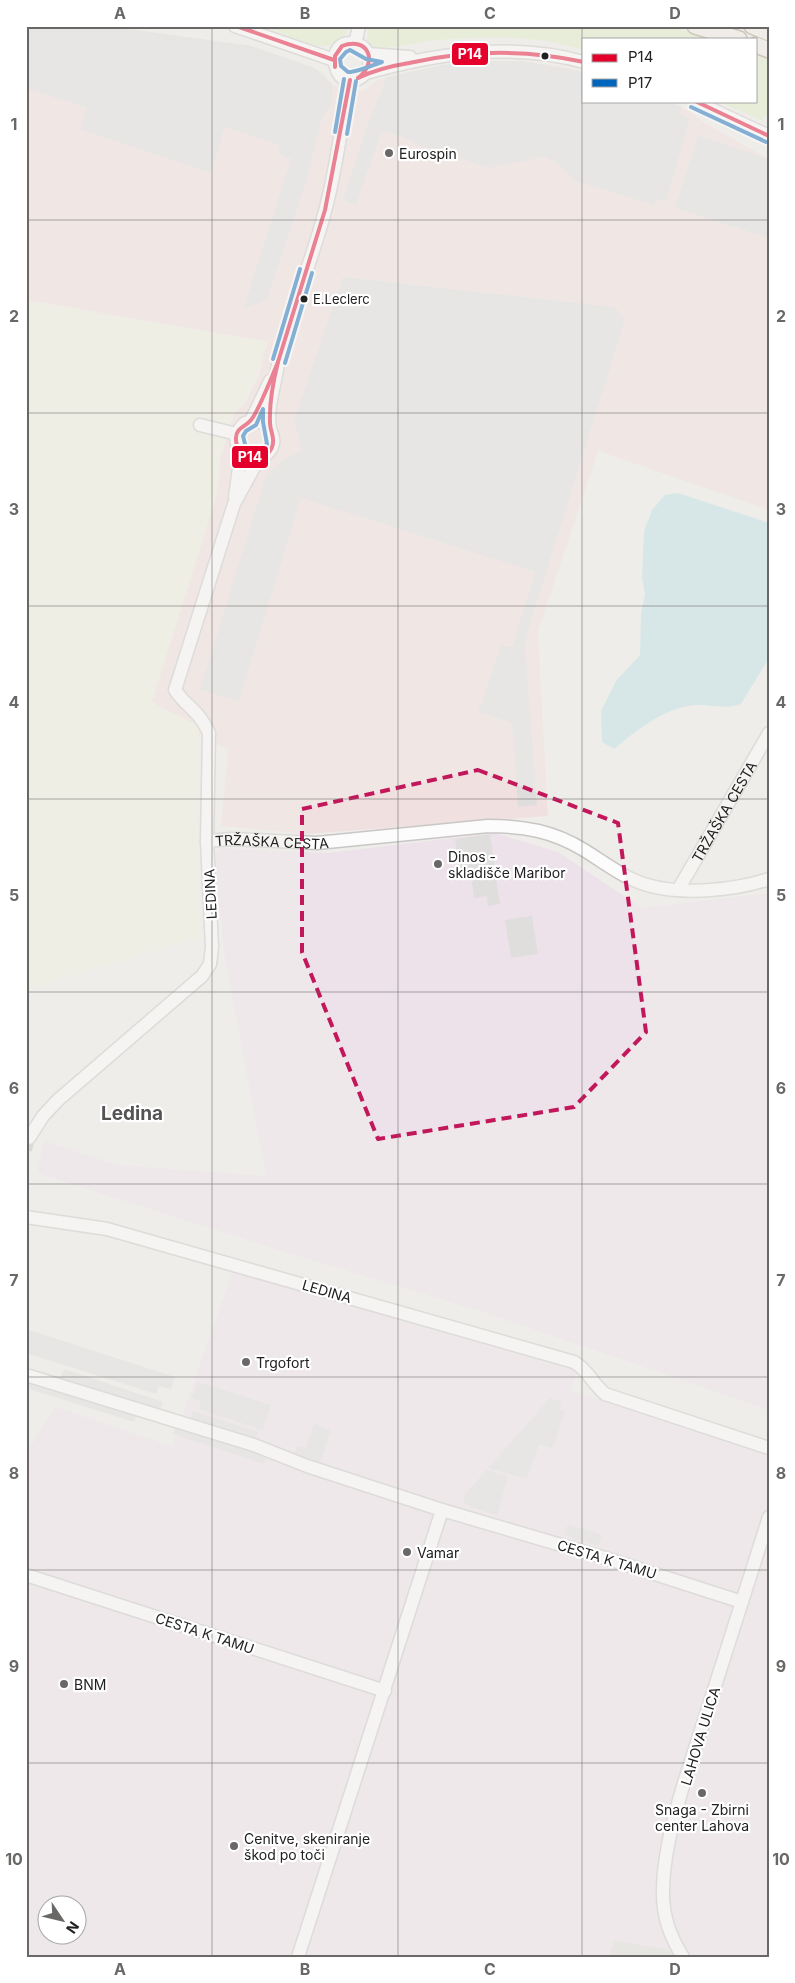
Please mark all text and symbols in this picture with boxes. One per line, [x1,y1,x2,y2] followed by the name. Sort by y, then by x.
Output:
[114,3,126,23] text: A
[300,3,310,23] text: B
[484,3,496,23] text: C
[669,3,681,23] text: D
[582,38,758,102] legend
[451,42,489,66] line badge: P14
[458,45,482,62] text: P14
[628,47,653,66] text: P14
[540,51,550,61] unlabelled marker
[628,73,652,92] text: P17
[11,114,17,134] text: 1
[778,114,784,134] text: 1
[399,145,457,162] place label: Eurospin
[383,147,395,159] marker: Eurospin
[313,291,370,307] place label: E.Leclerc
[299,294,309,304] marker: E.Leclerc
[9,306,19,326] text: 2
[776,306,786,326] text: 2
[231,445,269,469] line badge: P14
[238,448,262,465] text: P14
[9,499,19,519] text: 3
[776,499,786,519] text: 3
[9,692,20,712] text: 4
[776,692,787,712] text: 4
[688,758,760,865] street label: TRŽAŠKA CESTA
[214,830,330,852] street label: TRŽAŠKA CESTA
[448,848,565,881] place label: Dinos - skladišče Maribor
[432,858,444,870] marker: Dinos - skladišče Maribor
[200,868,220,920] street label: LEDINA
[9,885,19,905] text: 5
[776,885,786,905] text: 5
[9,1078,19,1098] text: 6
[776,1078,786,1098] text: 6
[101,1102,163,1125] district label: Ledina
[9,1270,19,1290] text: 7
[776,1270,786,1290] text: 7
[300,1276,354,1306] street label: LEDINA
[256,1354,310,1371] place label: Trgofort
[240,1356,252,1368] marker: Trgofort
[9,1463,19,1483] text: 8
[776,1463,786,1483] text: 8
[555,1536,659,1582] street label: CESTA K TAMU
[417,1544,459,1561] place label: Vamar
[401,1546,413,1558] marker: Vamar
[153,1609,257,1657] street label: CESTA K TAMU
[9,1656,19,1676] text: 9
[776,1656,786,1676] text: 9
[74,1676,106,1693] place label: BNM
[58,1678,70,1690] marker: BNM
[677,1684,723,1787] street label: LAHOVA ULICA
[696,1787,708,1799] marker: Snaga - Zbirni center Lahova
[655,1801,749,1834] place label: Snaga - Zbirni center Lahova
[244,1830,370,1863] place label: Cenitve, skeniranje škod po toči
[228,1840,240,1852] marker: Cenitve, skeniranje škod po toči
[5,1849,23,1869] text: 10
[772,1849,790,1869] text: 10
[38,1896,88,1946] north arrow
[63,1918,83,1937] text: N
[114,1959,126,1979] text: A
[300,1959,310,1979] text: B
[484,1959,496,1979] text: C
[669,1959,681,1979] text: D

